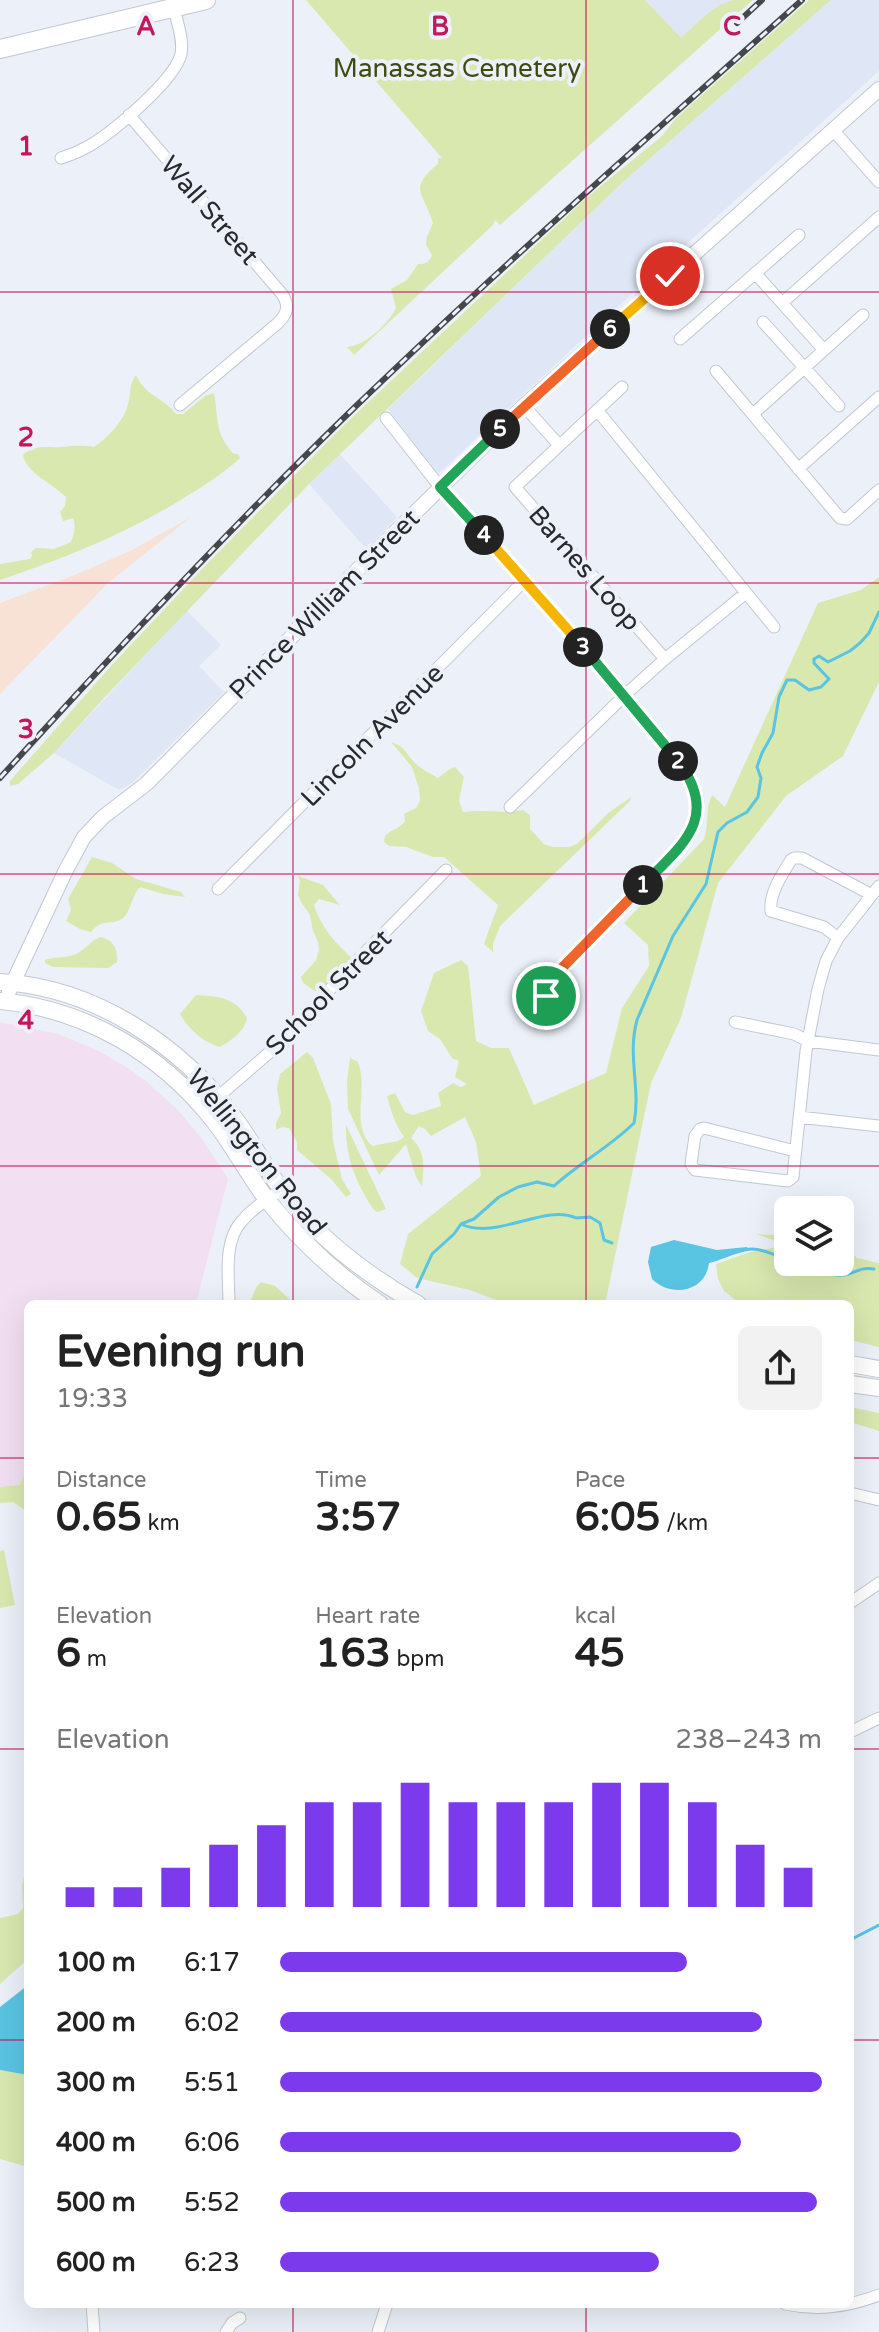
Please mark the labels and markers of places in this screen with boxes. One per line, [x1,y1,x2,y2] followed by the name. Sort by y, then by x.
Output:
[636,242,704,310] pin
[590,309,630,349] pin: 6
[480,409,520,449] pin: 5
[464,515,504,555] pin: 4
[563,627,603,667] pin: 3
[658,741,698,781] pin: 2
[623,865,663,905] pin: 1
[512,962,580,1030] pin

